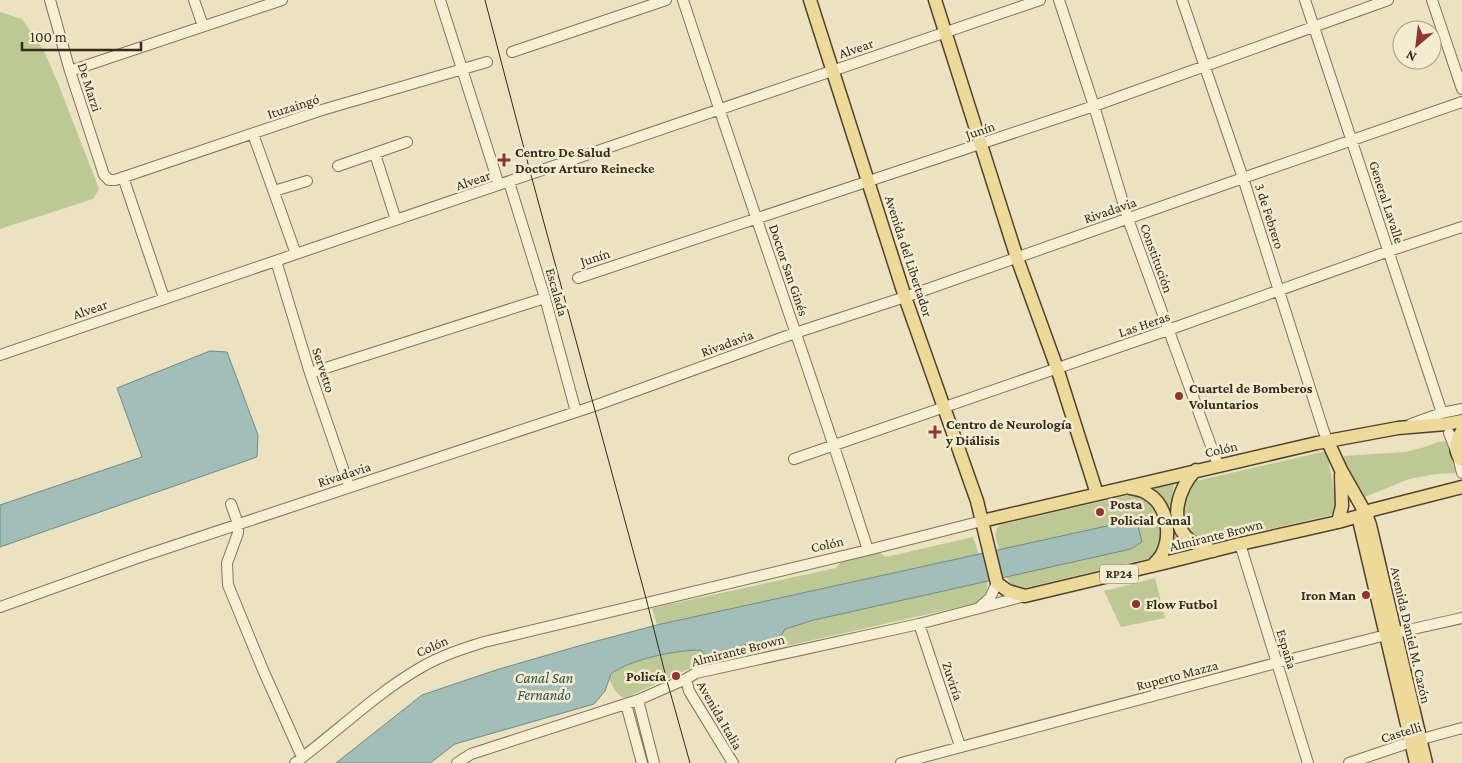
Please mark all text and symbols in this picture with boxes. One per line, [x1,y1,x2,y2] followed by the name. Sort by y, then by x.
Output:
[22,20,141,52] scale bar
[1392,20,1442,70] north arrow
[30,29,67,45] text: 100 m
[837,35,875,61] street label: Alvear
[1403,47,1419,66] text: N
[75,60,106,114] street label: De Marzi
[265,90,321,122] street label: Ituzaingó
[961,117,997,143] street label: Junín
[515,144,655,176] place label: Centro De Salud Doctor Arturo Reinecke
[497,153,511,167] marker: Centro De Salud Doctor Arturo Reinecke
[1366,159,1408,245] street label: General Lavalle
[454,167,492,193] street label: Alvear
[1252,181,1288,251] street label: 3 de Febrero
[882,193,936,319] street label: Avenida del Libertador
[1082,193,1139,226] street label: Rivadavia
[1137,221,1177,295] street label: Constitución
[766,222,812,318] street label: Doctor San Ginés
[576,245,612,270] street label: Junín
[543,266,572,318] street label: Escalada
[71,296,109,322] street label: Alvear
[1116,308,1172,340] street label: Las Heras
[699,326,756,360] street label: Rivadavia
[309,346,339,395] street label: Servetto
[1188,380,1313,412] place label: Cuartel de Bomberos Voluntarios
[1173,390,1185,402] marker: Cuartel de Bomberos Voluntarios
[945,416,1072,448] place label: Centro de Neurología y Diálisis
[928,425,942,439] marker: Centro de Neurología y Diálisis
[1203,437,1239,461] street label: Colón
[316,458,373,490] street label: Rivadavia
[1110,496,1191,528] place label: Posta Policial Canal
[1094,506,1106,518] marker: Posta Policial Canal
[1168,516,1265,554] street label: Almirante Brown
[809,532,845,556] street label: Colón
[1100,564,1138,584] road number: RP24
[1387,565,1435,705] street label: Avenida Daniel M. Cazón
[1301,587,1356,603] place label: Iron Man
[1360,589,1372,601] marker: Iron Man
[1146,596,1217,612] place label: Flow Futbol
[1130,598,1142,610] marker: Flow Futbol
[1273,627,1301,671] street label: España
[690,631,787,669] street label: Almirante Brown
[414,632,451,660] street label: Colón
[1134,656,1220,694] street label: Ruperto Mazza
[939,660,967,703] street label: Zuviría
[626,668,666,684] place label: Policía
[515,670,574,703] water label: Canal San Fernando
[670,670,682,682] marker: Policía
[694,678,746,753] street label: Avenida Italia
[1379,718,1424,746] street label: Castelli

